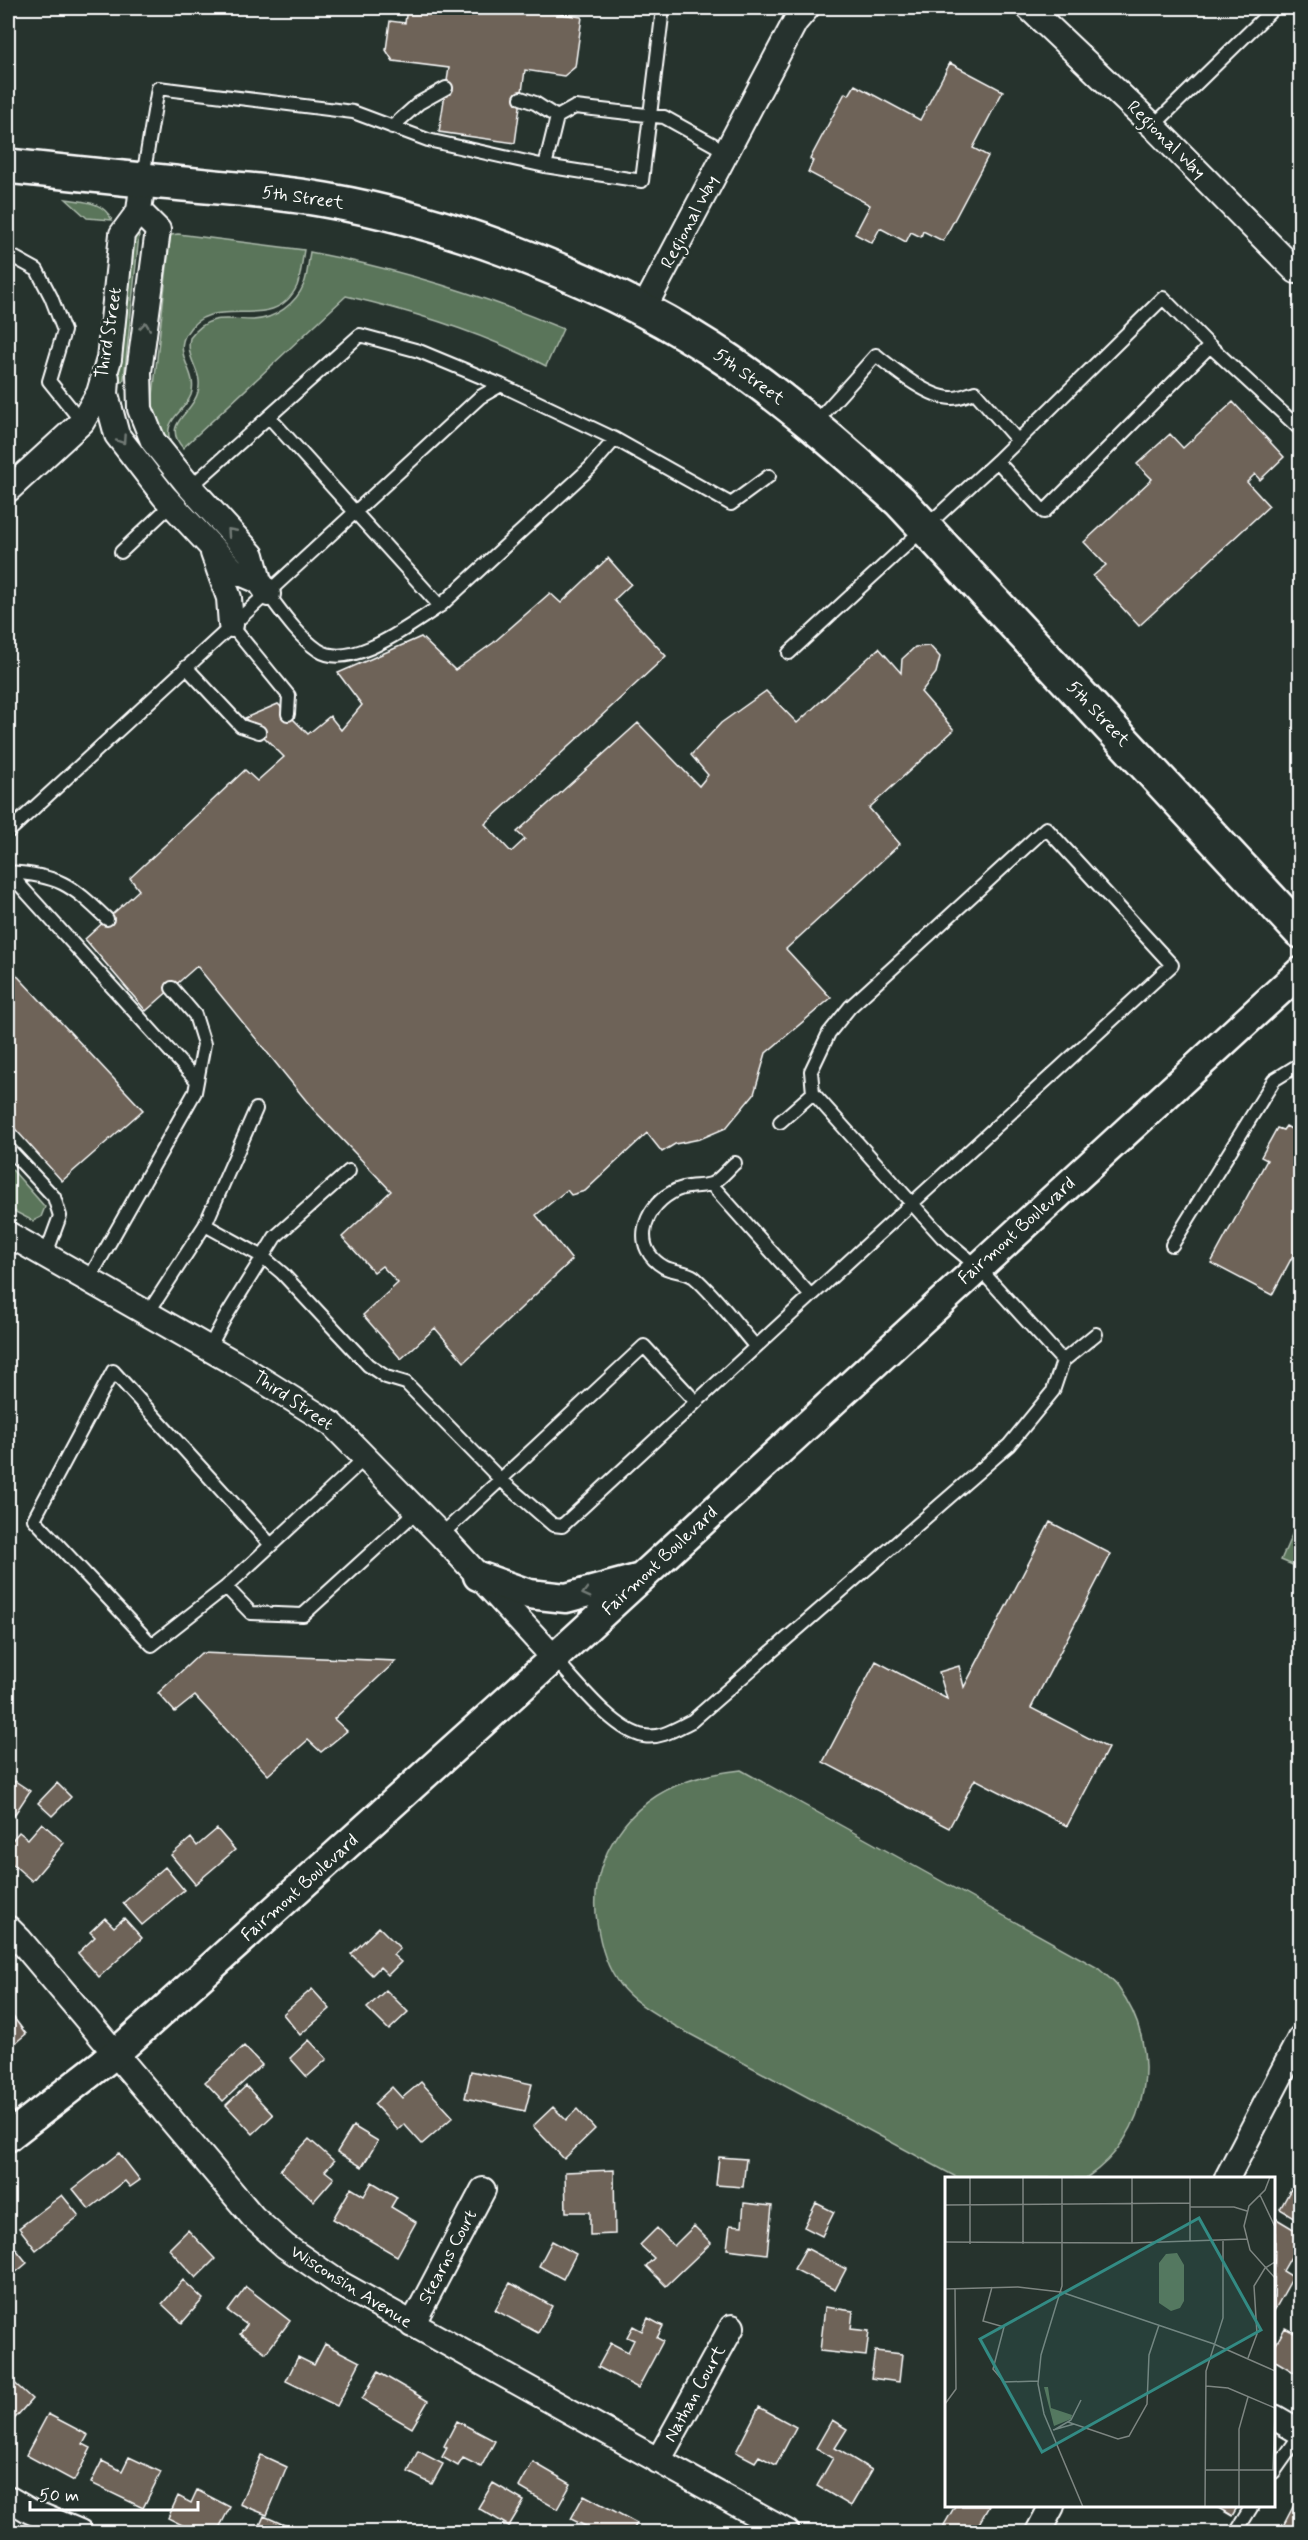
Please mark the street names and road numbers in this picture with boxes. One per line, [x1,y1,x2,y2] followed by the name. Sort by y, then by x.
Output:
[1120,95,1211,186] street label: Regional Way
[655,171,726,274] street label: Regional Way
[261,180,346,216] street label: 5th Street
[90,285,128,380] street label: Third Street
[709,343,790,411] street label: 5th Street
[1061,676,1135,753] street label: 5th Street
[953,1172,1081,1290] street label: Fairmont Boulevard
[248,1365,338,1437] street label: Third Street
[597,1501,723,1621] street label: Fairmont Boulevard
[236,1829,364,1947] street label: Fairmont Boulevard
[413,2205,483,2309] street label: Stearns Court
[285,2240,417,2334] street label: Wisconsin Avenue
[659,2341,732,2447] street label: Nathan Court

